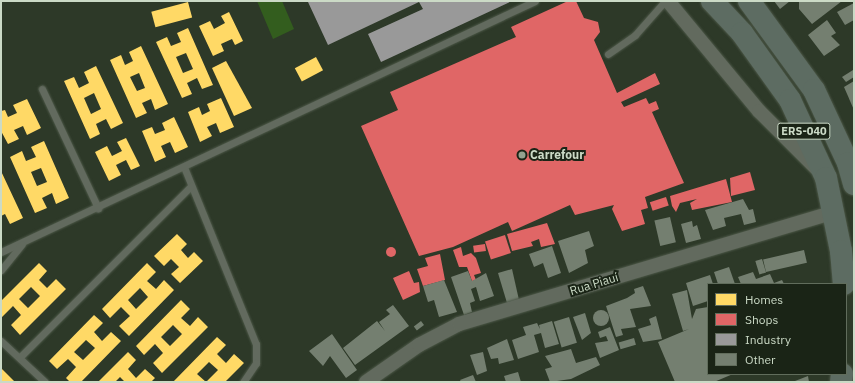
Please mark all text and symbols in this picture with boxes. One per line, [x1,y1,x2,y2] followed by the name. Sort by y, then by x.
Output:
[777,122,831,140] road number: ERS-040
[530,148,584,162] place label: Carrefour
[517,150,527,160] marker: Carrefour
[568,270,620,298] street label: Rua Piauí
[707,283,847,375] legend
[745,292,783,307] text: Homes
[745,312,778,327] text: Shops
[745,332,791,347] text: Industry
[745,352,776,367] text: Other

